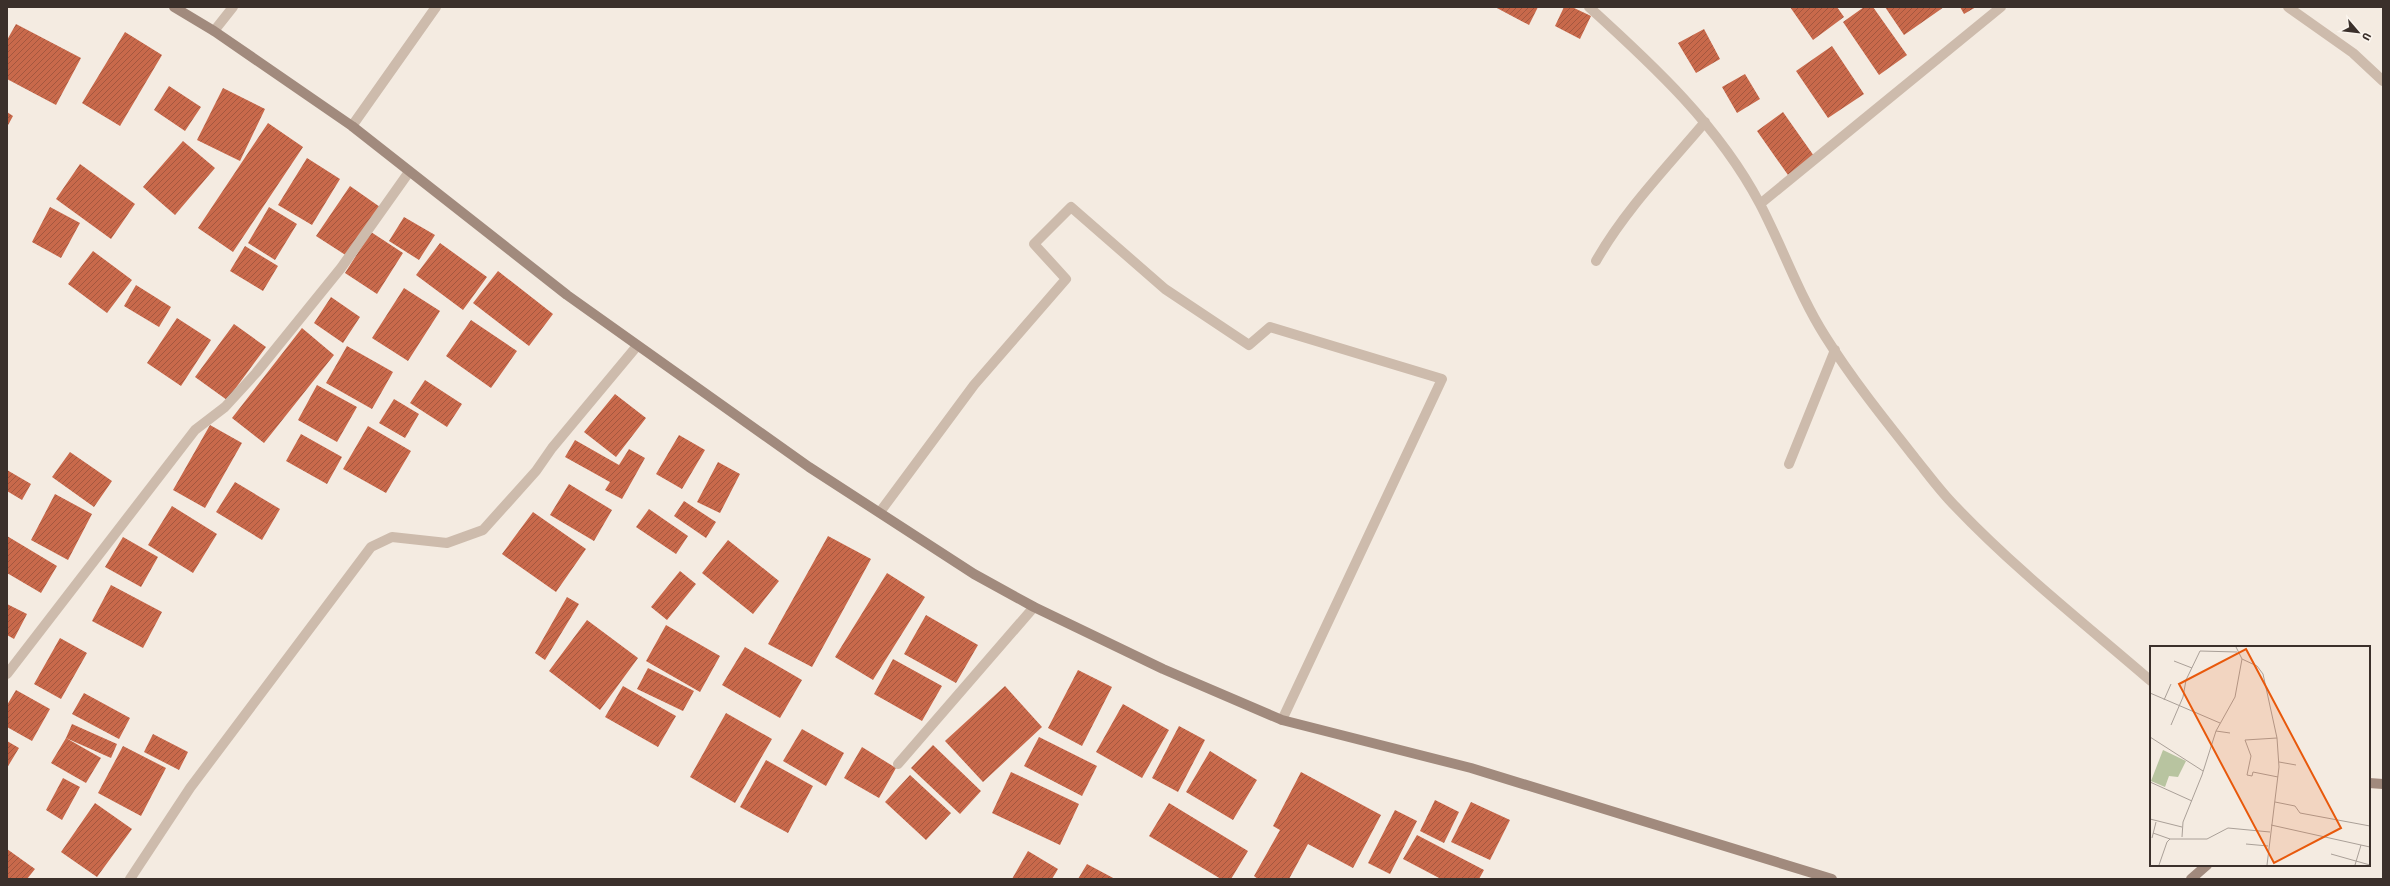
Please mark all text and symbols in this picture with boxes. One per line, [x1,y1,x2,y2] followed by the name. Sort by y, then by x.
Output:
[2338,12,2378,52] north arrow
[2359,31,2374,42] text: U
[2150,646,2370,866] inset map

